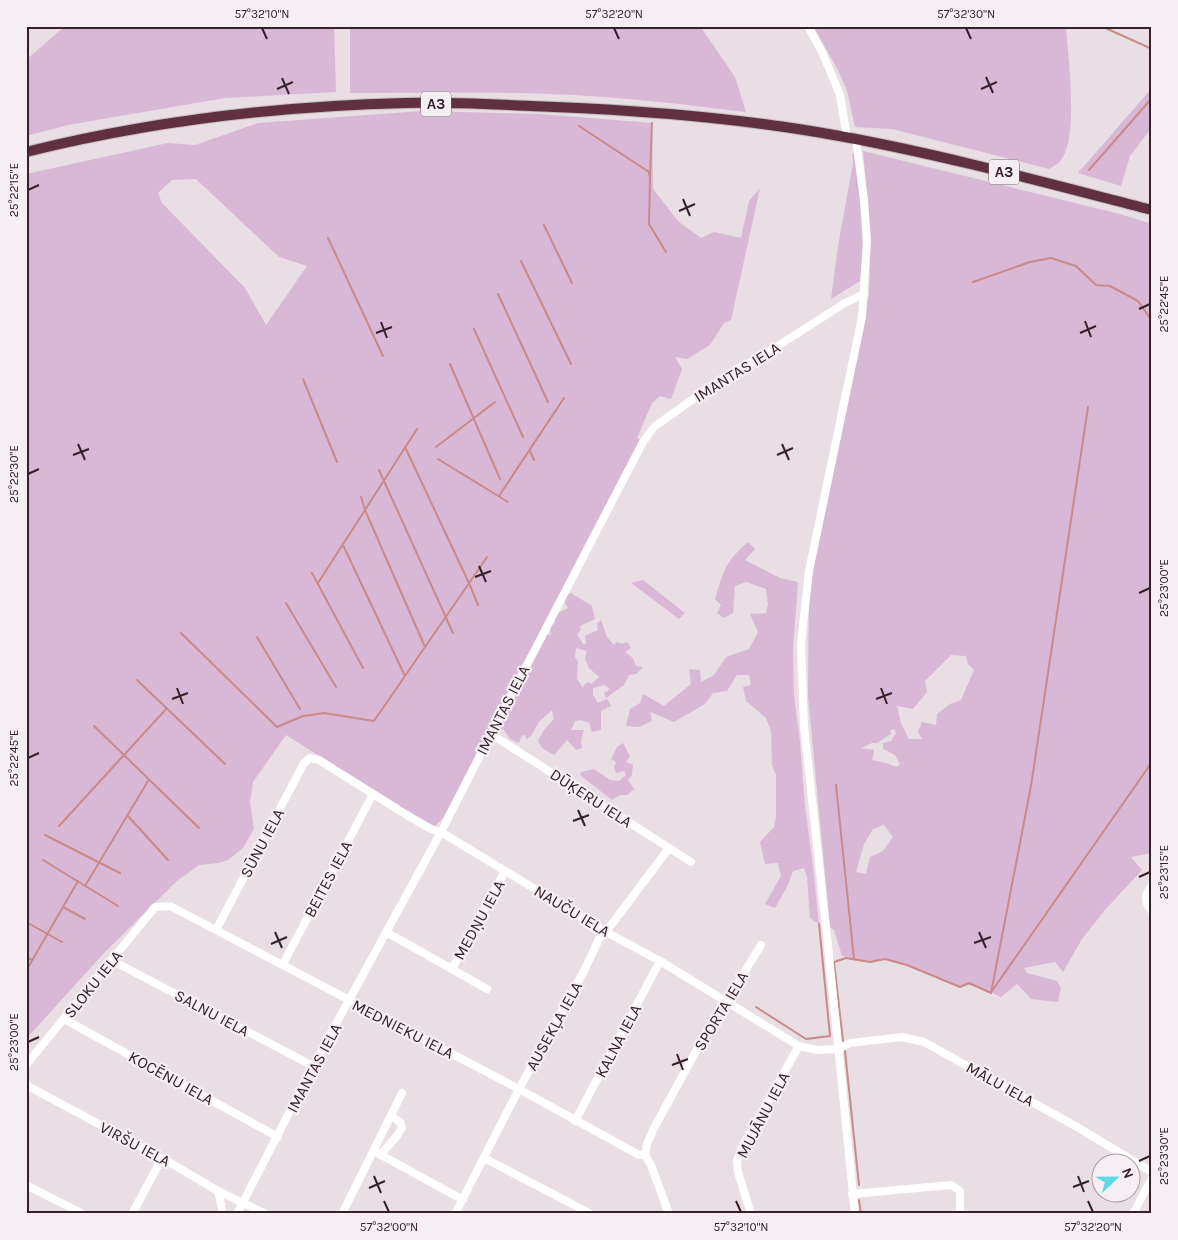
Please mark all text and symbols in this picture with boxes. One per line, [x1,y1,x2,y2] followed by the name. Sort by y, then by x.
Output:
[234,7,290,21] text: 57°32'10"N
[585,7,643,21] text: 57°32'20"N
[937,7,995,21] text: 57°32'30"N
[421,92,451,116] road number: A3
[989,160,1019,184] road number: A3
[7,163,21,217] text: 25°22'15"E
[1157,275,1171,333] text: 25°22'45"E
[690,338,784,406] street label: IMANTAS IELA
[7,445,21,503] text: 25°22'30"E
[1157,559,1171,617] text: 25°23'00"E
[472,662,534,758] street label: IMANTAS IELA
[7,729,21,787] text: 25°22'45"E
[546,764,636,832] street label: DŪĶERU IELA
[236,805,288,881] street label: SŪNU IELA
[300,837,356,921] street label: BEITES IELA
[1157,845,1171,899] text: 25°23'15"E
[449,877,509,963] street label: MEDŅU IELA
[531,881,613,941] street label: NAUČU IELA
[60,946,126,1022] street label: SLOKU IELA
[690,968,752,1054] street label: SPORTA IELA
[522,978,586,1074] street label: AUSEKĻA IELA
[171,985,253,1041] street label: SALNU IELA
[349,995,457,1063] street label: MEDNIEKU IELA
[591,1001,645,1081] street label: KALNA IELA
[7,1013,21,1071] text: 25°23'00"E
[283,1020,345,1116] street label: IMANTAS IELA
[125,1047,217,1109] street label: KOCĒNU IELA
[963,1058,1037,1110] street label: MĀLU IELA
[732,1069,794,1161] street label: MUJĀNU IELA
[96,1117,174,1171] street label: VIRŠU IELA
[1157,1127,1171,1185] text: 25°23'30"E
[1090,1152,1140,1202] north arrow
[1118,1165,1137,1181] text: N
[360,1220,418,1234] text: 57°32'00"N
[713,1220,769,1234] text: 57°32'10"N
[1064,1220,1122,1234] text: 57°32'20"N

